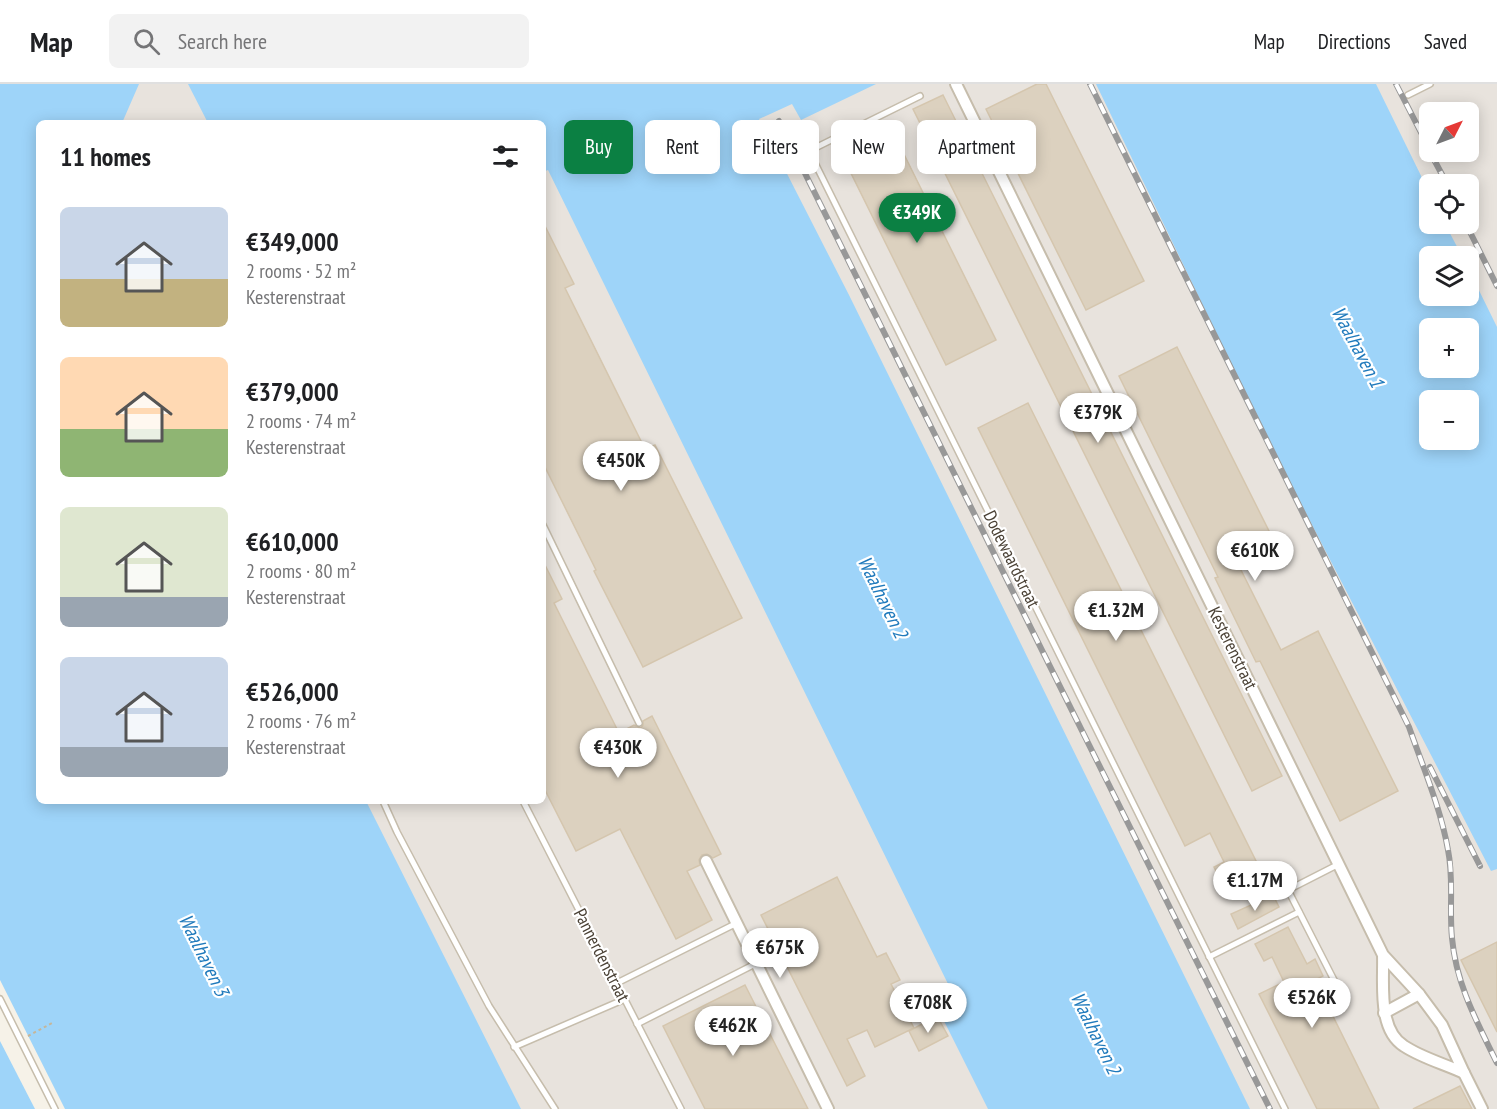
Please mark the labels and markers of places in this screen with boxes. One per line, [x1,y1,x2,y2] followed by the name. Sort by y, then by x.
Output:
[875,193,959,244] pin: €349K
[1056,393,1140,444] pin: €379K
[579,441,663,492] pin: €450K
[1213,531,1297,582] pin: €610K
[1067,591,1165,642] pin: €1.32M
[576,728,660,779] pin: €430K
[1206,861,1304,912] pin: €1.17M
[738,928,822,979] pin: €675K
[1270,978,1354,1029] pin: €526K
[886,983,970,1034] pin: €708K
[691,1006,775,1057] pin: €462K

